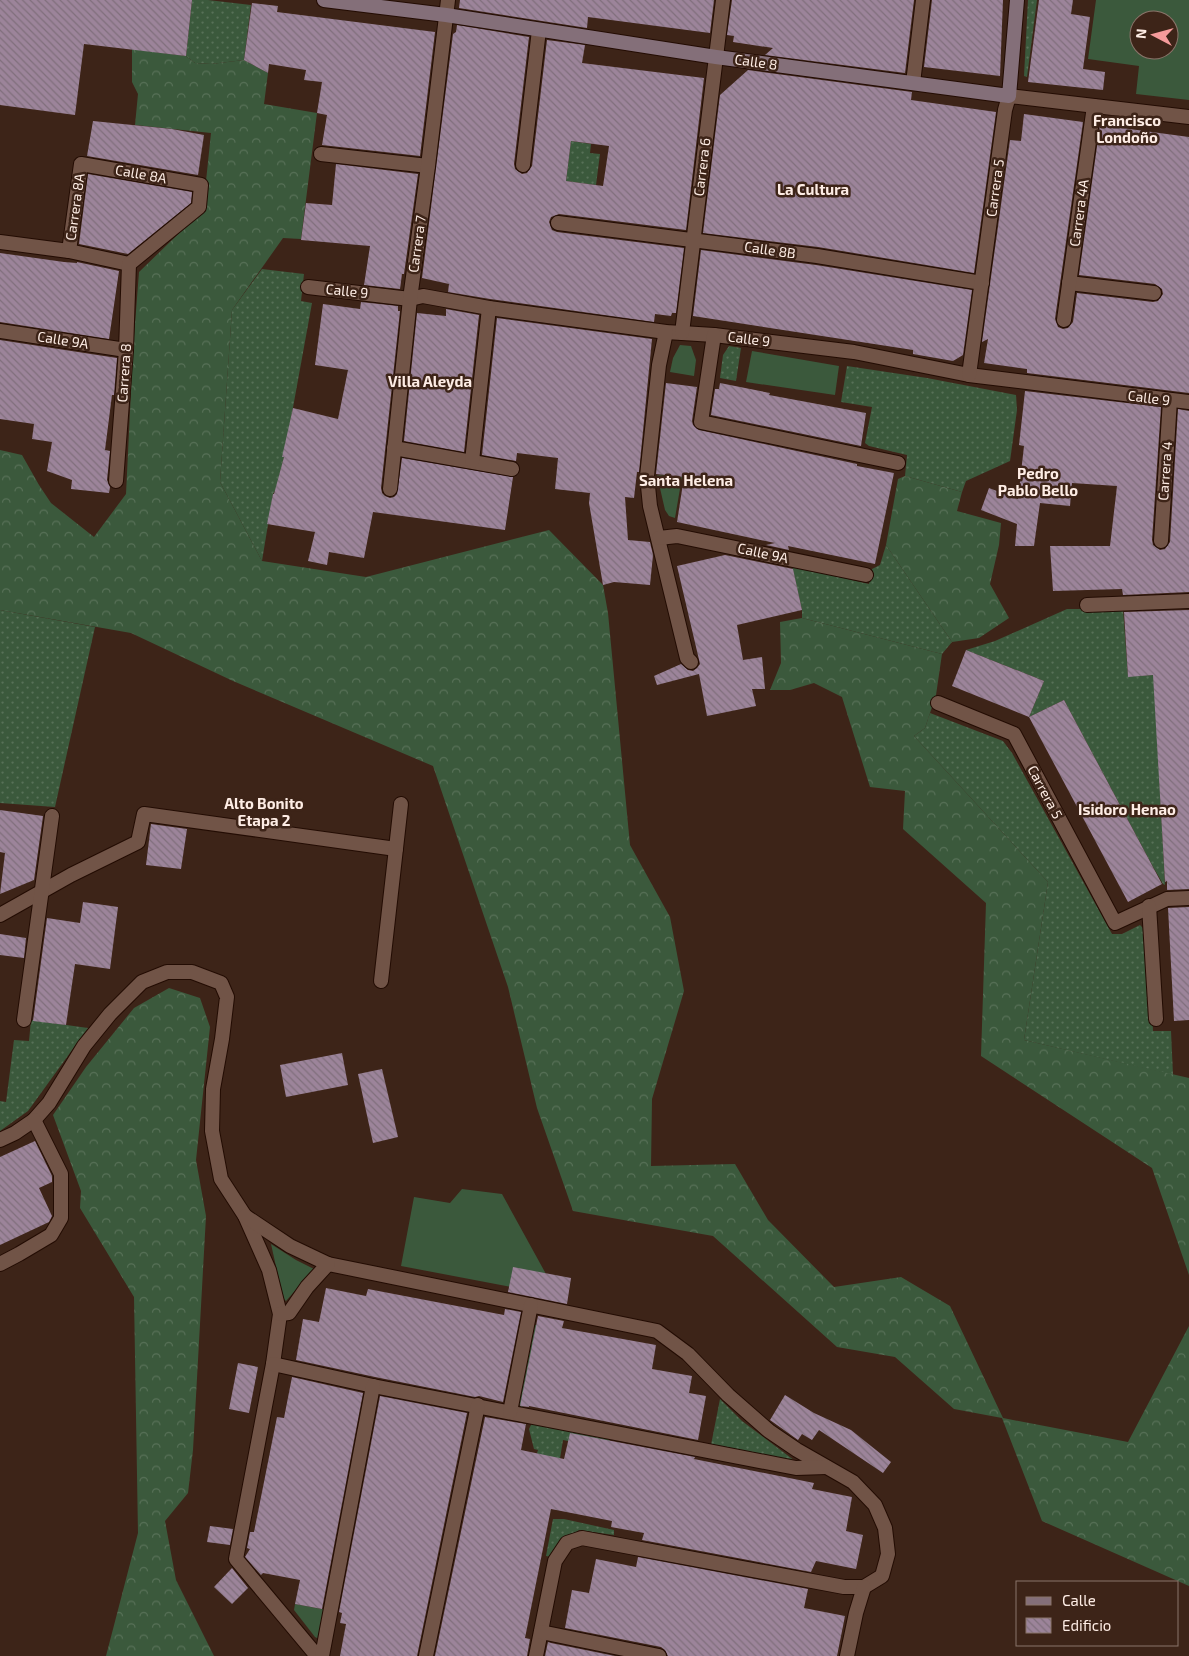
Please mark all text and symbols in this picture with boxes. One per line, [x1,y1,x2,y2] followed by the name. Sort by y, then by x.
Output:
[1129,10,1179,60] north arrow
[1132,28,1150,40] text: N
[734,50,779,73] street label: Calle 8
[1093,111,1161,146] district label: Francisco Londoño
[689,137,714,197] street label: Carrera 6
[982,158,1007,218] street label: Carrera 5
[114,161,168,186] street label: Calle 8A
[61,172,88,242] street label: Carrera 8A
[1065,178,1092,248] street label: Carrera 4A
[777,180,849,198] district label: La Cultura
[404,214,429,274] street label: Carrera 7
[743,237,797,262] street label: Calle 8B
[325,280,369,301] street label: Calle 9
[36,327,90,352] street label: Calle 9A
[727,327,771,350] street label: Calle 9
[113,343,134,403] street label: Carrera 8
[388,372,472,391] district label: Villa Aleyda
[1127,386,1171,409] street label: Calle 9
[1154,441,1175,501] street label: Carrera 4
[998,464,1078,499] district label: Pedro Pablo Bello
[639,471,733,489] district label: Santa Helena
[736,539,790,566] street label: Calle 9A
[1024,762,1067,821] street label: Carrera 5
[224,794,304,829] district label: Alto Bonito Etapa 2
[1078,800,1176,818] district label: Isidoro Henao
[1016,1581,1179,1646] legend
[1062,1591,1096,1609] text: Calle
[1062,1616,1111,1634] text: Edificio

